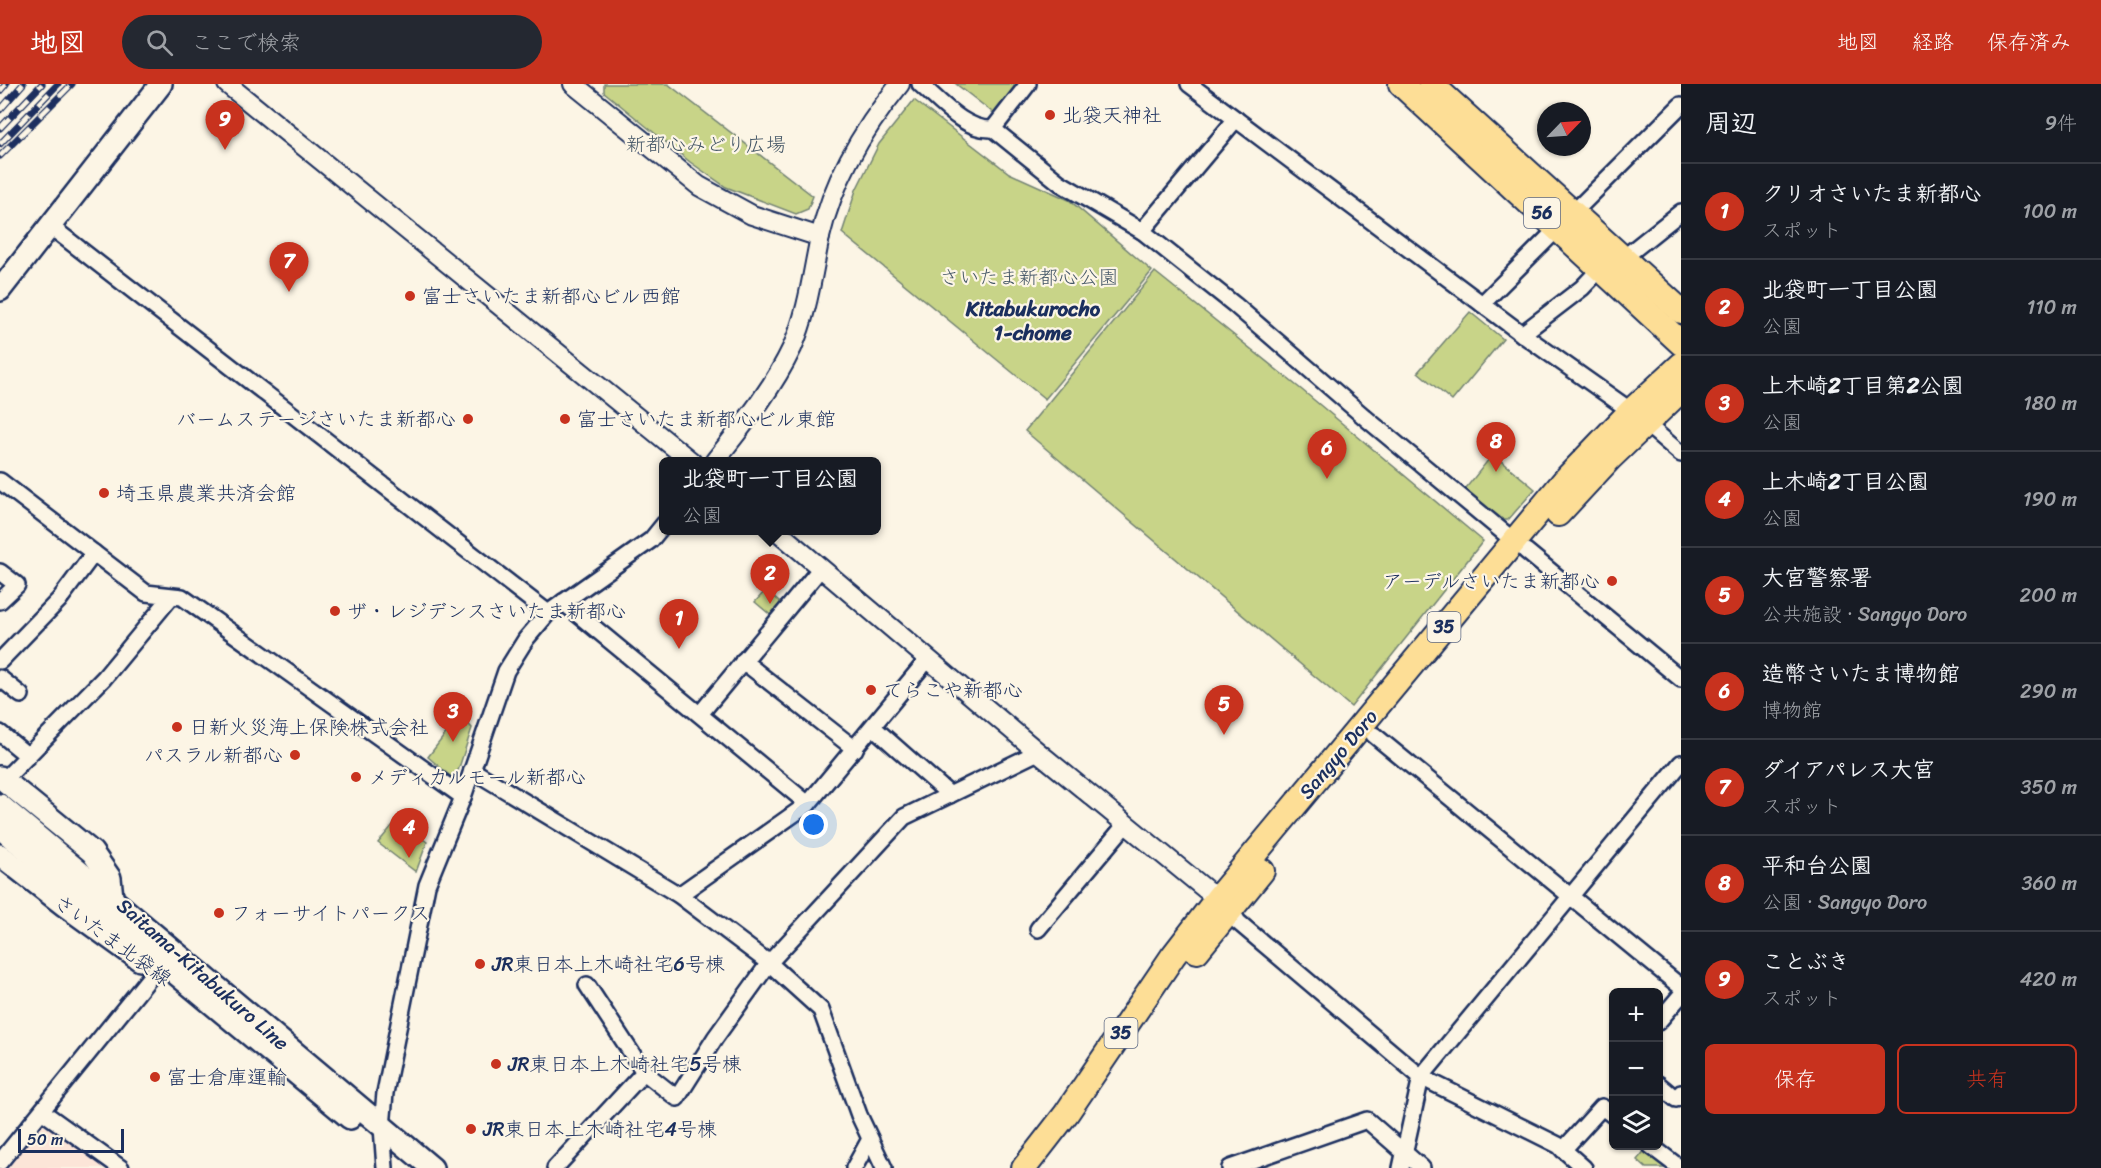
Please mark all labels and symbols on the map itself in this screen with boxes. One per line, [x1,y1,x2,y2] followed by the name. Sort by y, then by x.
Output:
[1062,98,1162,133] place label: 北袋天神社
[206,100,244,150] pin: 9
[1537,102,1591,156] north arrow
[1043,108,1057,122] marker: 北袋天神社
[626,127,786,162] park label: 新都心みどり広場
[1524,198,1560,228] road number: 56
[270,242,308,292] pin: 7
[939,260,1119,295] park label: さいたま新都心公園
[422,279,681,314] place label: 富士さいたま新都心ビル西館
[403,289,417,303] marker: 富士さいたま新都心ビル西館
[965,290,1101,352] district label: Kitabukurocho 1-chome
[176,402,456,437] place label: バームステージさいたま新都心
[577,402,836,437] place label: 富士さいたま新都心ビル東館
[461,412,475,426] marker: バームステージさいたま新都心
[558,412,572,426] marker: 富士さいたま新都心ビル東館
[1476,422,1516,472] pin: 8
[1308,430,1346,479] pin: 6
[116,476,296,511] place label: 埼玉県農業共済会館
[97,486,111,500] marker: 埼玉県農業共済会館
[750,554,790,604] pin: 2
[1383,564,1600,599] place label: アーデルさいたま新都心
[1605,574,1619,588] marker: アーデルさいたま新都心
[347,594,626,629] place label: ザ・レジデンスさいたま新都心
[660,600,698,649] pin: 1
[328,604,342,618] marker: ザ・レジデンスさいたま新都心
[1428,612,1460,642] road number: 35
[883,673,1023,708] place label: てらこや新都心
[864,683,878,697] marker: てらこや新都心
[1204,686,1244,735] pin: 5
[434,692,472,742] pin: 3
[1290,701,1387,807] street label: Sangyo Doro
[189,710,429,745] place label: 日新火災海上保険株式会社
[170,720,184,734] marker: 日新火災海上保険株式会社
[144,738,283,773] place label: パスラル新都心
[288,748,302,762] marker: パスラル新都心
[368,760,586,795] place label: メディカルモール新都心
[349,770,363,784] marker: メディカルモール新都心
[390,808,428,858] pin: 4
[799,810,828,839] your location
[46,885,179,995] street label: さいたま北袋線
[108,889,297,1060] street label: Saitama-Kitabukuro Line
[231,896,430,931] place label: フォーサイトパークス
[212,906,226,920] marker: フォーサイトパークス
[491,947,725,982] place label: JR東日本上木崎社宅6号棟
[473,957,487,971] marker: JR東日本上木崎社宅6号棟
[1104,1018,1138,1048] road number: 35
[507,1047,742,1082] place label: JR東日本上木崎社宅5号棟
[489,1057,503,1071] marker: JR東日本上木崎社宅5号棟
[167,1060,287,1095] place label: 富士倉庫運輸
[148,1070,162,1084] marker: 富士倉庫運輸
[482,1112,717,1147] place label: JR東日本上木崎社宅4号棟
[464,1122,478,1136] marker: JR東日本上木崎社宅4号棟
[18,1126,124,1154] scale bar

